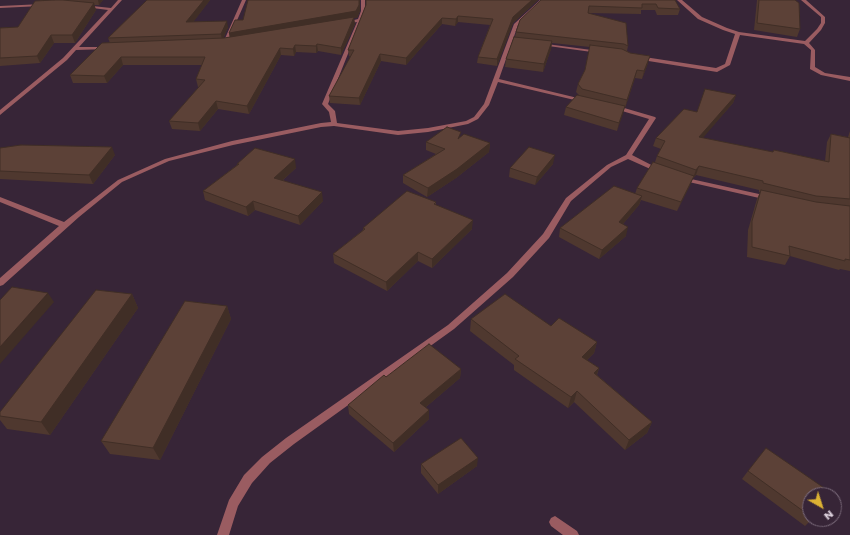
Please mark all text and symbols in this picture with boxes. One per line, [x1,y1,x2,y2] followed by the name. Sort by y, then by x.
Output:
[802,487,842,527] north arrow
[821,507,837,524] text: N

